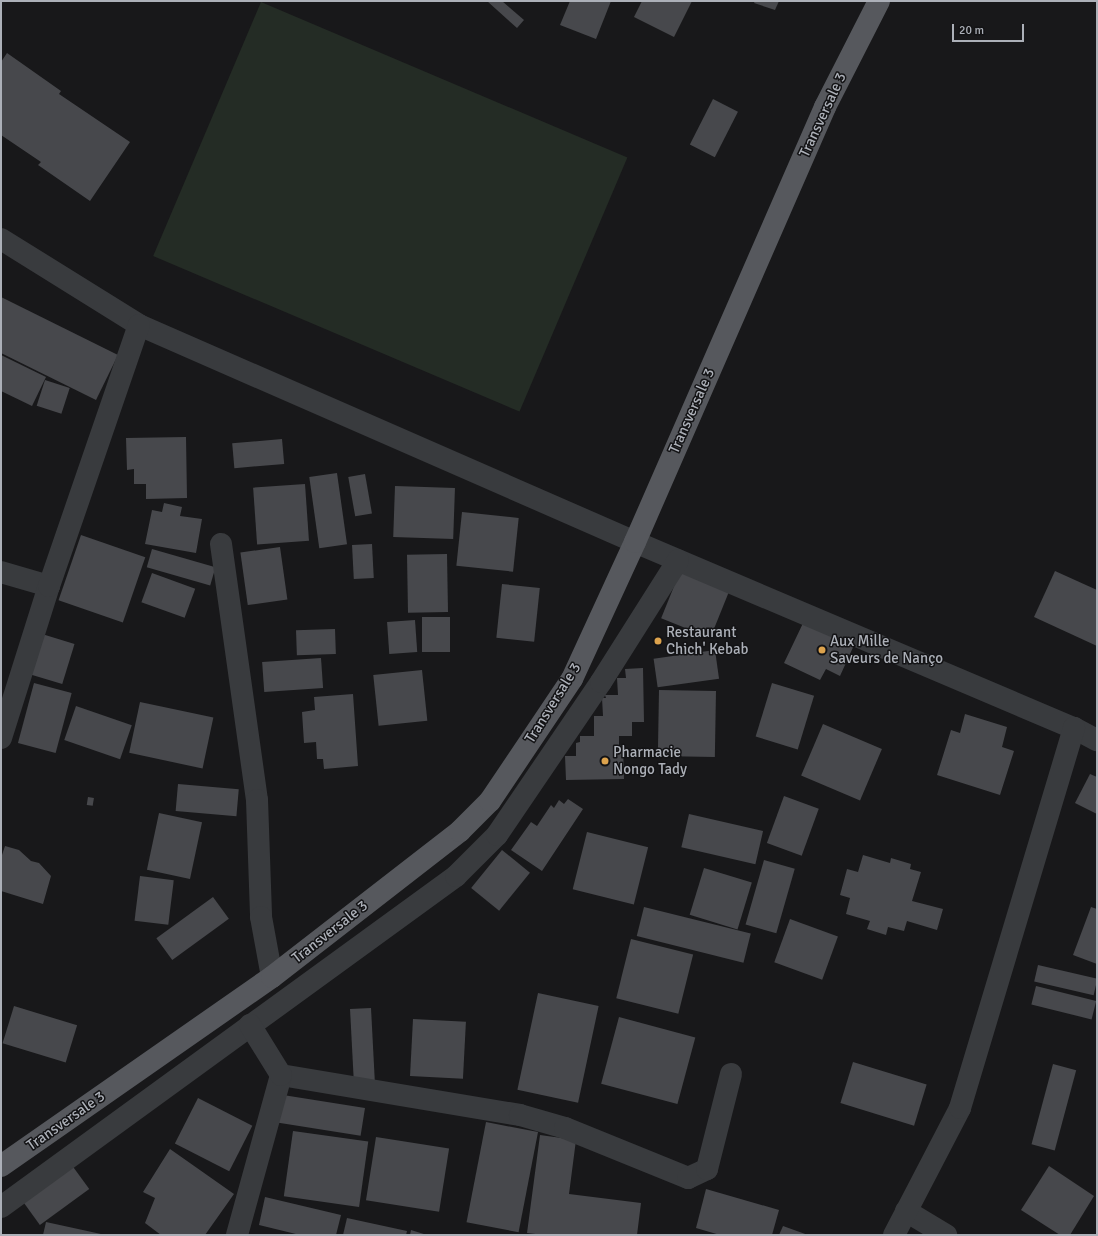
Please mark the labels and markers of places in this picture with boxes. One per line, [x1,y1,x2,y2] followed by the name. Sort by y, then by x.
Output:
[666,623,749,658] place label: Restaurant Chich' Kebab
[830,632,943,667] place label: Aux Mille Saveurs de Nanço
[653,636,663,646] marker: Restaurant Chich' Kebab
[817,645,827,655] marker: Aux Mille Saveurs de Nanço
[613,743,687,778] place label: Pharmacie Nongo Tady
[600,756,610,766] marker: Pharmacie Nongo Tady

